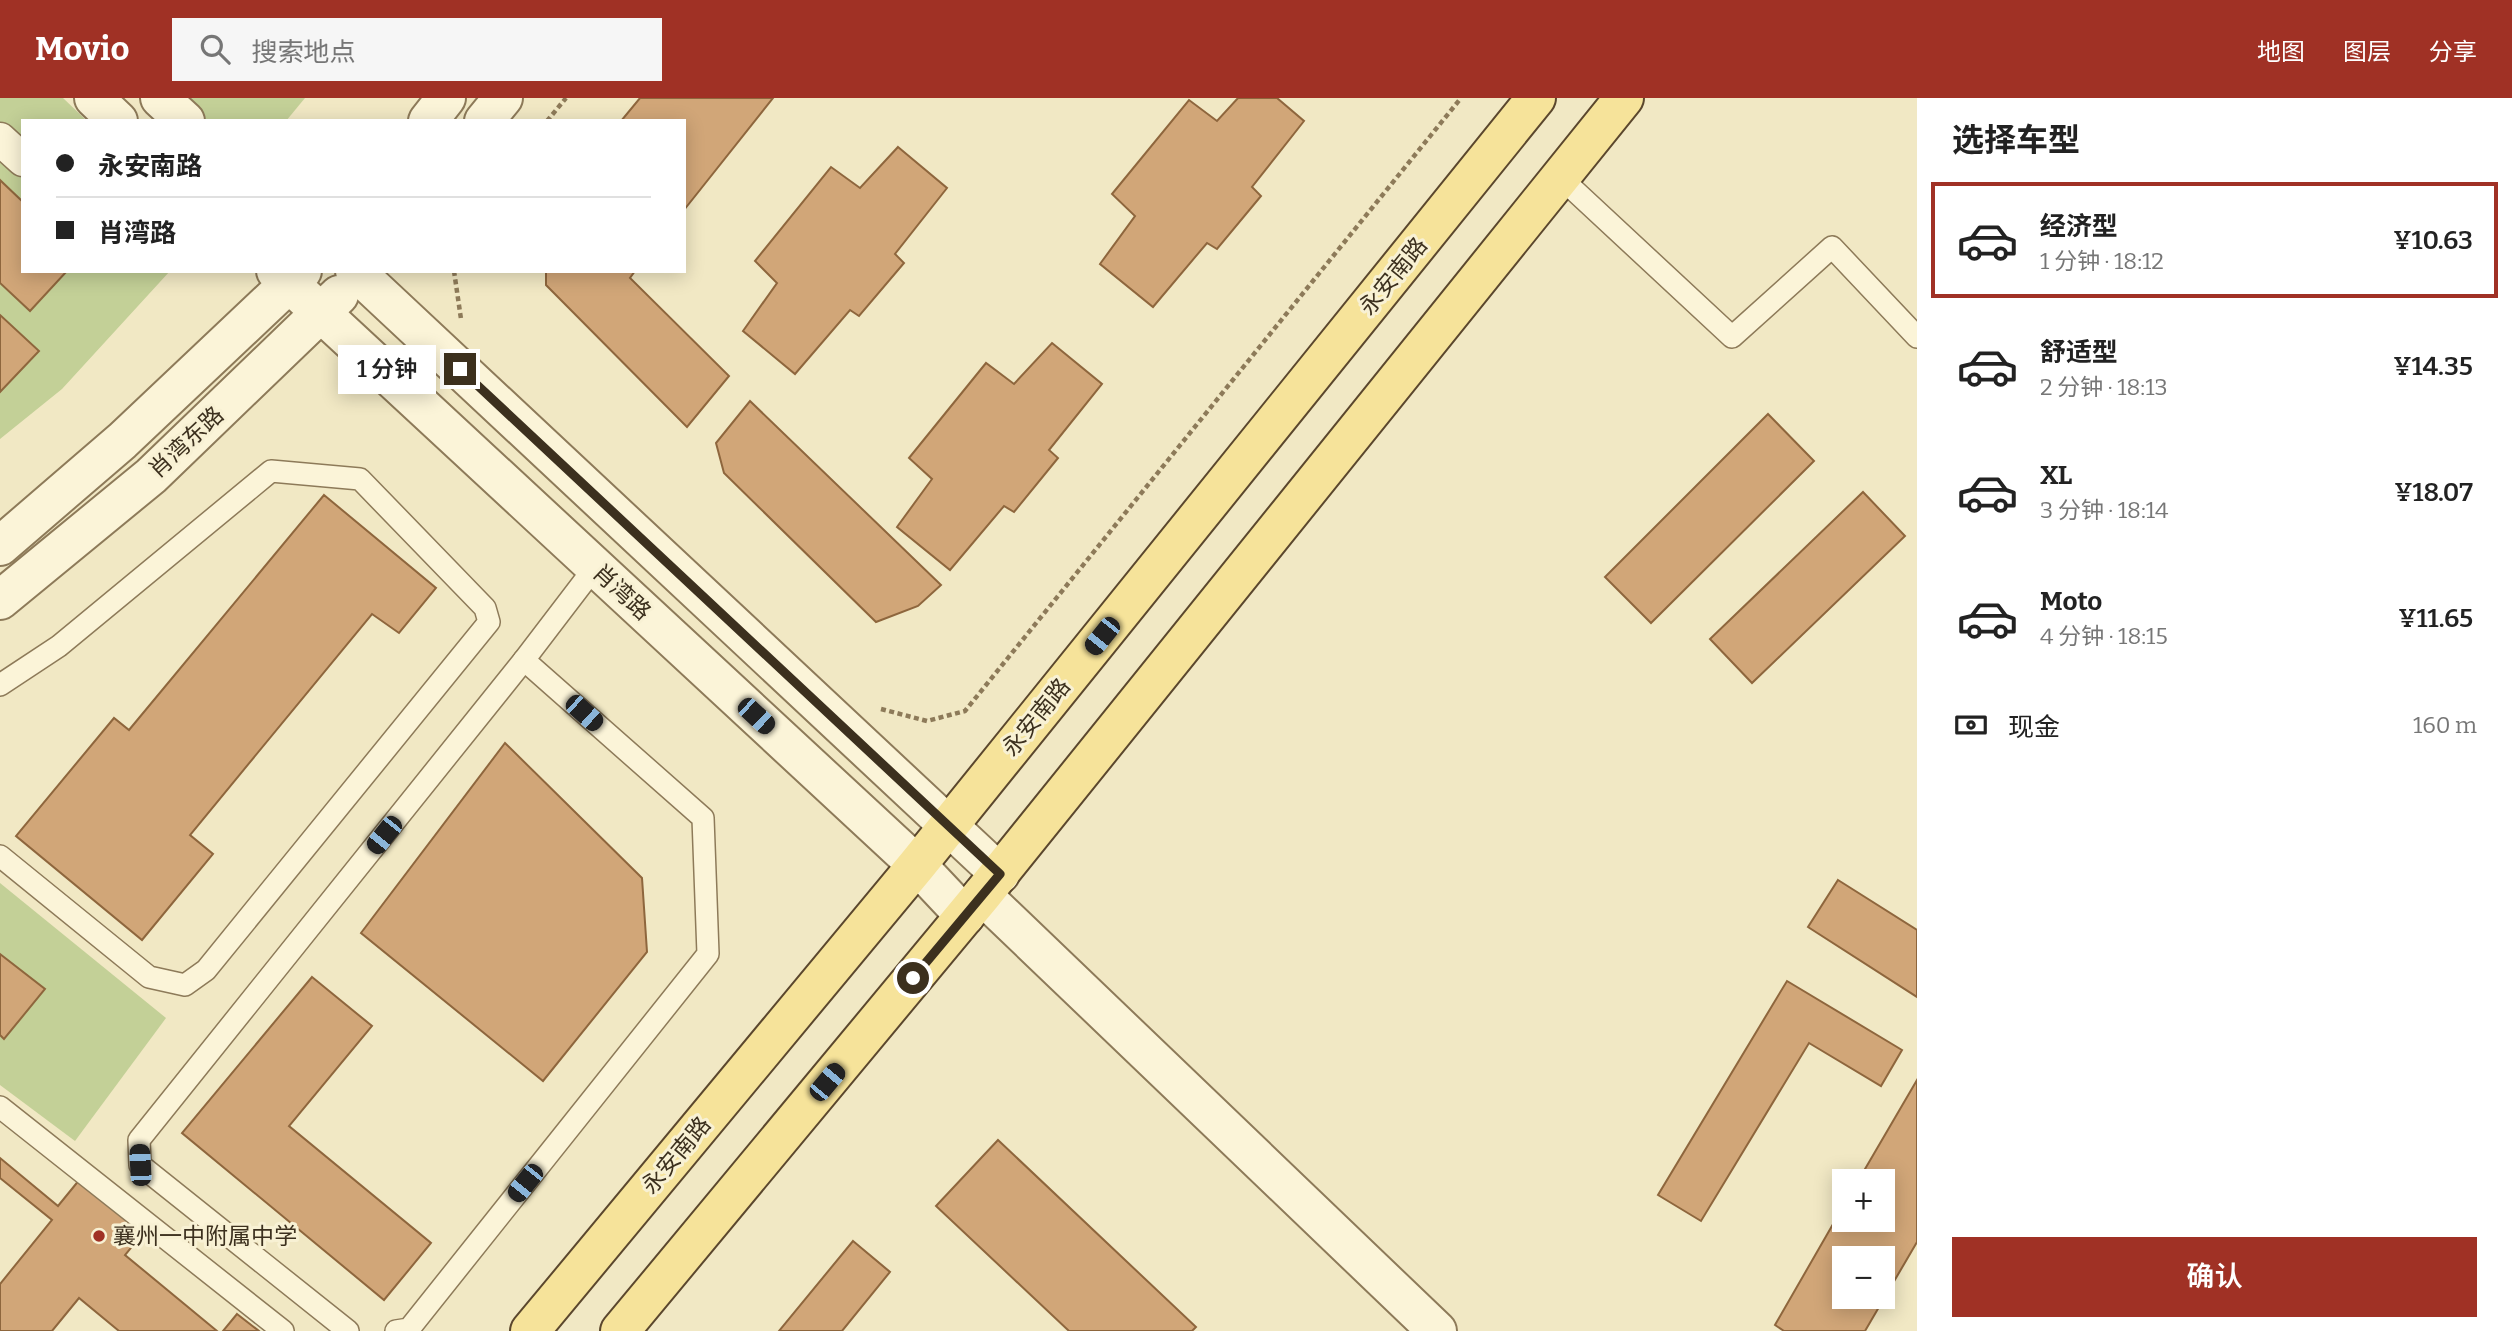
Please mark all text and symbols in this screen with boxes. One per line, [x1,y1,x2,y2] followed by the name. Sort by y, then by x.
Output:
[172,18,662,81] search box
[35,29,130,69] text: Movio
[196,30,234,68] icon: search
[252,37,356,68] text: 搜索地点
[2257,38,2305,66] text: 地图
[2343,38,2391,66] text: 图层
[2429,38,2477,66] text: 分享
[1952,121,2080,159] text: 选择车型
[98,151,202,182] text: 永安南路
[1956,209,2019,272] icon: car
[2040,211,2118,242] text: 经济型
[98,218,176,249] text: 肖湾路
[2393,225,2473,256] text: ¥10.63
[1353,231,1433,321] street label: 永安南路
[2040,247,2164,275] text: 1 分钟 · 18:12
[1956,335,2019,398] icon: car
[2040,337,2118,368] text: 舒适型
[337,344,435,394] callout: 1 分钟
[2393,351,2473,382] text: ¥14.35
[444,353,476,385] route end
[357,355,417,383] text: 1 分钟
[2040,373,2168,401] text: 2 分钟 · 18:13
[143,400,229,484] street label: 肖湾东路
[2040,460,2072,491] text: XL
[1956,461,2019,524] icon: car
[2394,477,2473,508] text: ¥18.07
[2040,496,2169,524] text: 3 分钟 · 18:14
[587,558,657,626] street label: 肖湾路
[2040,586,2102,617] text: Moto
[1956,587,2019,650] icon: car
[2398,603,2473,634] text: ¥11.65
[1081,613,1124,659] car
[2040,622,2168,650] text: 4 分钟 · 18:15
[996,672,1076,762] street label: 永安南路
[562,691,607,735] car
[734,694,779,738] car
[1952,706,1990,744] icon: cash
[2413,711,2477,739] text: 160 m
[2008,712,2060,743] text: 现金
[363,812,406,858] car
[897,962,929,994] route start
[806,1059,849,1105] car
[636,1111,716,1199] street label: 永安南路
[129,1143,152,1187] car
[504,1160,547,1206] car
[1832,1169,1895,1309] map controls
[1832,1169,1895,1232] button: +
[113,1222,297,1250] place label: 襄州一中附属中学
[91,1228,107,1244] marker: 襄州一中附属中学
[1952,1237,2477,1317] button: 确认
[1832,1246,1895,1309] button: −

